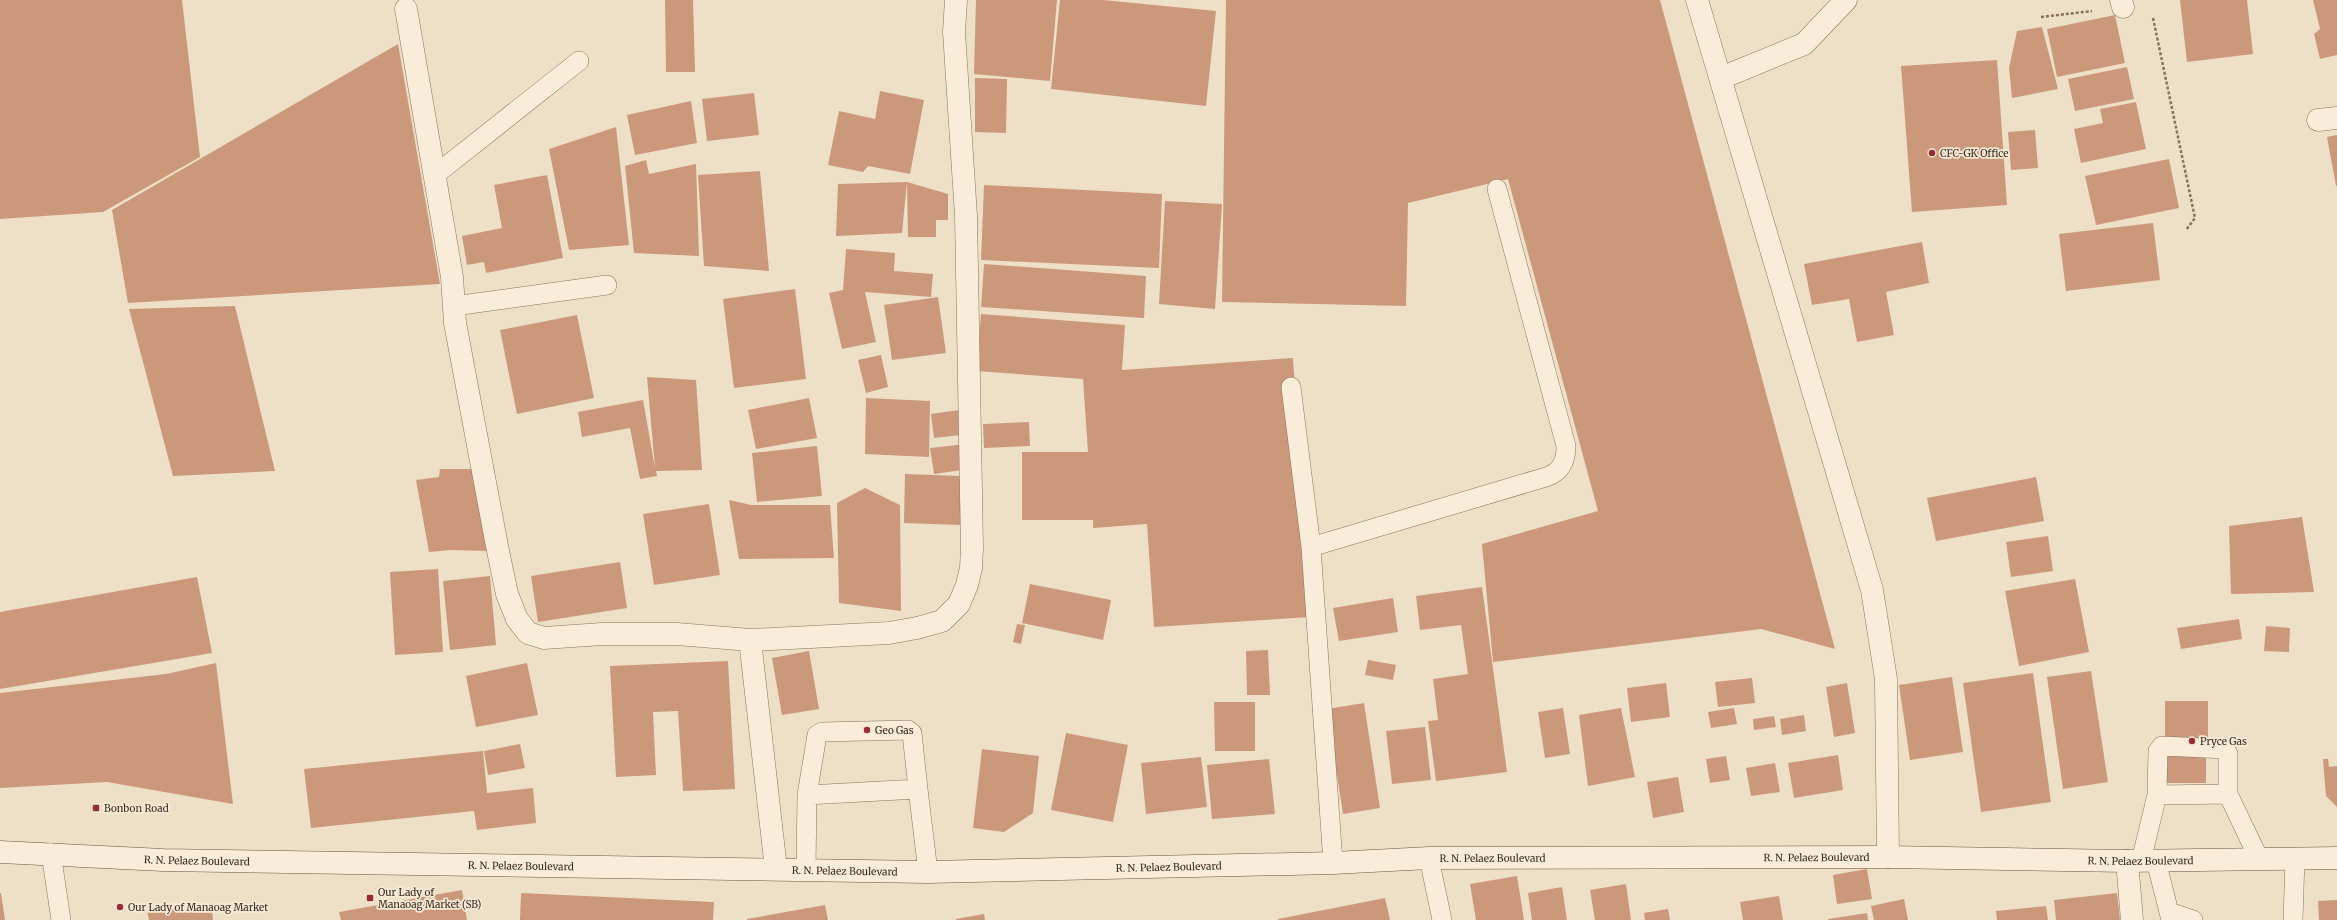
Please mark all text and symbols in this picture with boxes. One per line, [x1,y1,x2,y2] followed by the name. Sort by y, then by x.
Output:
[1940,147,2009,160] place label: CFC-GK Office
[1927,148,1937,158] marker: CFC-GK Office
[875,724,914,737] place label: Geo Gas
[862,725,872,735] marker: Geo Gas
[2200,735,2247,748] place label: Pryce Gas
[2187,736,2197,746] marker: Pryce Gas
[104,802,169,815] place label: Bonbon Road
[91,803,101,813] marker: Bonbon Road
[1439,851,1545,864] street label: R. N. Pelaez Boulevard
[1763,851,1869,864] street label: R. N. Pelaez Boulevard
[144,853,250,868] street label: R. N. Pelaez Boulevard
[2087,854,2194,868] street label: R. N. Pelaez Boulevard
[468,858,574,873] street label: R. N. Pelaez Boulevard
[1116,859,1222,874] street label: R. N. Pelaez Boulevard
[792,863,898,878] street label: R. N. Pelaez Boulevard
[378,886,481,911] place label: Our Lady of Manaoag Market (SB)
[365,893,375,903] marker: Our Lady of Manaoag Market (SB)
[128,901,268,914] place label: Our Lady of Manaoag Market
[115,902,125,912] marker: Our Lady of Manaoag Market

